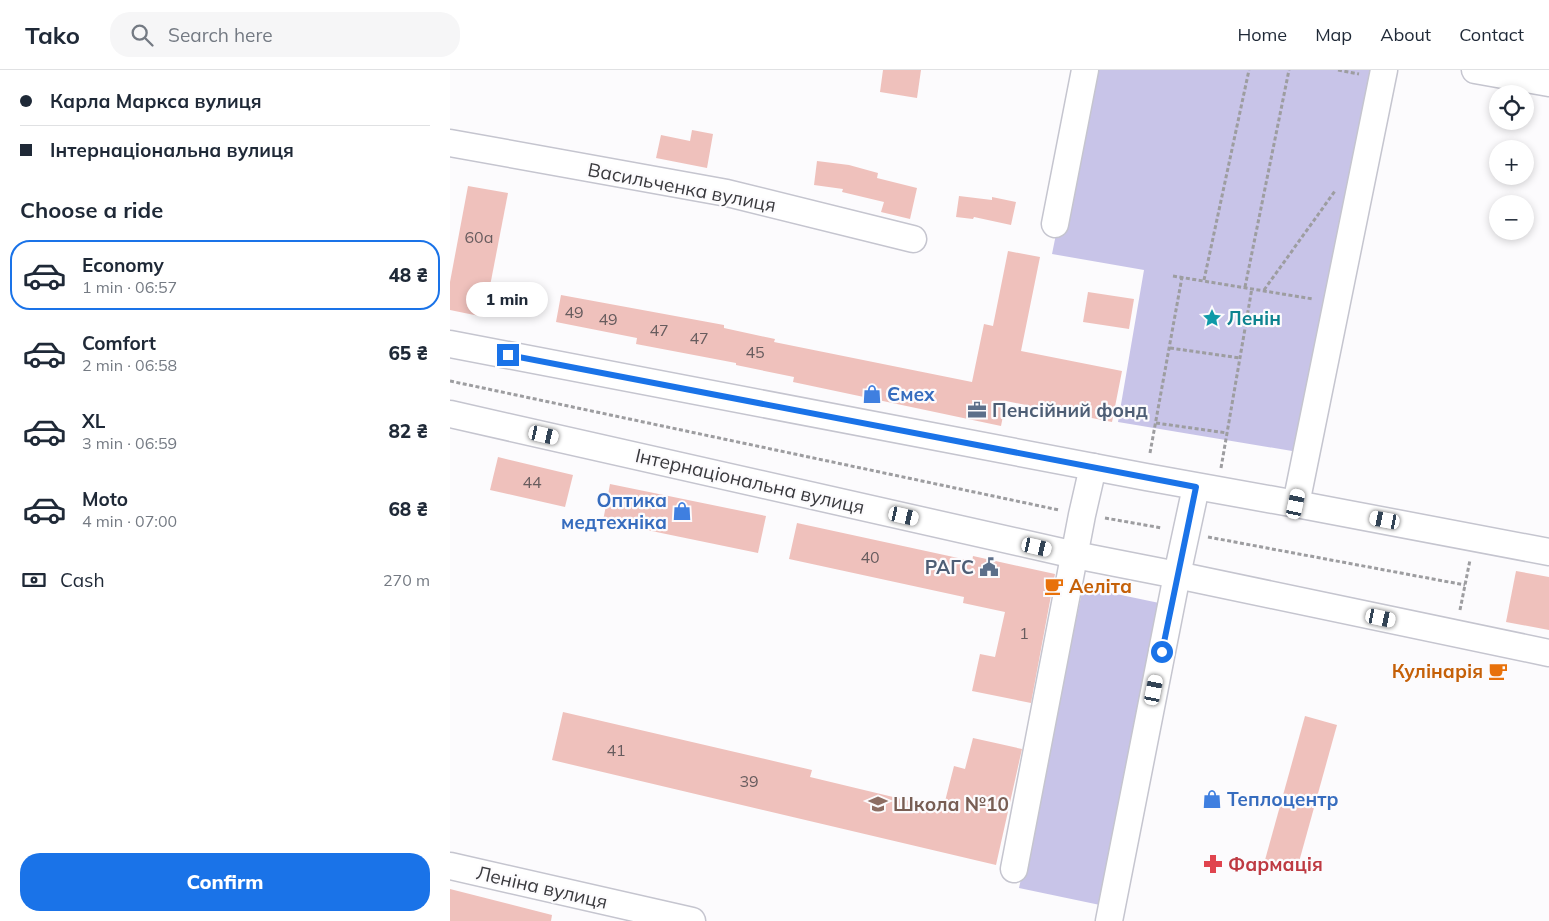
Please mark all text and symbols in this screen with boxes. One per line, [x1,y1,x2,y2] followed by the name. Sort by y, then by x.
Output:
[110,12,460,57] search box
[25,20,80,50] text: Tako
[128,21,156,49] icon: search
[168,23,273,47] text: Search here
[1237,23,1287,46] text: Home
[1315,23,1352,46] text: Map
[1380,23,1431,46] text: About
[1459,23,1524,46] text: Contact
[1489,85,1534,240] map controls
[1489,85,1534,130] button: locate
[50,89,262,113] text: Карла Маркса вулиця
[50,138,294,162] text: Інтернаціональна вулиця
[1489,140,1534,185] button: +
[586,157,778,217] street label: Васильченка вулиця
[1489,195,1534,240] button: −
[20,196,163,224] text: Choose a ride
[465,227,493,247] house number: 60а
[22,253,67,298] icon: car
[82,253,164,277] text: Economy
[388,263,428,287] text: 48 ₴
[82,277,177,297] text: 1 min · 06:57
[467,282,549,318] callout: 1 min
[486,289,528,309] text: 1 min
[564,302,584,322] house number: 49
[1227,306,1281,330] place label: Ленін
[1201,307,1223,329] place icon: Ленін
[598,309,618,329] house number: 49
[649,320,669,340] house number: 47
[689,328,709,348] house number: 47
[22,331,67,376] icon: car
[82,331,156,355] text: Comfort
[388,341,428,365] text: 65 ₴
[745,342,765,362] house number: 45
[497,344,519,366] route end
[82,355,177,375] text: 2 min · 06:58
[887,382,935,406] place label: Ємех
[861,383,883,405] shop icon: Ємех
[992,398,1148,422] place label: Пенсійний фонд
[966,399,988,421] office icon: Пенсійний фонд
[22,409,67,454] icon: car
[82,409,105,433] text: XL
[388,419,428,443] text: 82 ₴
[527,424,560,446] car
[82,433,177,453] text: 3 min · 06:59
[633,443,867,519] street label: Інтернаціональна вулиця
[522,472,542,492] house number: 44
[22,487,67,532] icon: car
[82,487,128,511] text: Moto
[561,488,667,534] place label: Оптика медтехніка
[1285,488,1306,520] car
[388,497,428,521] text: 68 ₴
[671,500,693,522] shop icon: Оптика медтехніка
[887,505,920,527] car
[1368,510,1401,530] car
[82,511,177,531] text: 4 min · 07:00
[1020,536,1053,558] car
[860,547,880,567] house number: 40
[925,555,974,579] place label: РАГС
[978,556,1000,578] public building icon: РАГС
[20,566,48,594] icon: cash
[60,568,105,592] text: Cash
[383,570,430,590] text: 270 m
[1069,574,1132,598] place label: Аеліта
[1043,575,1065,597] cafe icon: Аеліта
[1364,608,1397,628] car
[1019,623,1029,643] house number: 1
[1151,641,1173,663] route start
[1392,659,1483,683] place label: Кулінарія
[1487,660,1509,682] cafe icon: Кулінарія
[1143,674,1164,706] car
[606,740,626,760] house number: 41
[739,771,759,791] house number: 39
[1227,787,1338,811] place label: Теплоцентр
[1201,788,1223,810] shop icon: Теплоцентр
[893,792,1009,816] place label: Школа №10
[867,793,889,815] school or university icon: Школа №10
[1228,852,1323,876] place label: Фармація
[20,853,430,911] button: Confirm
[1202,853,1224,875] pharmacy icon: Фармація
[474,860,610,914] street label: Леніна вулиця

